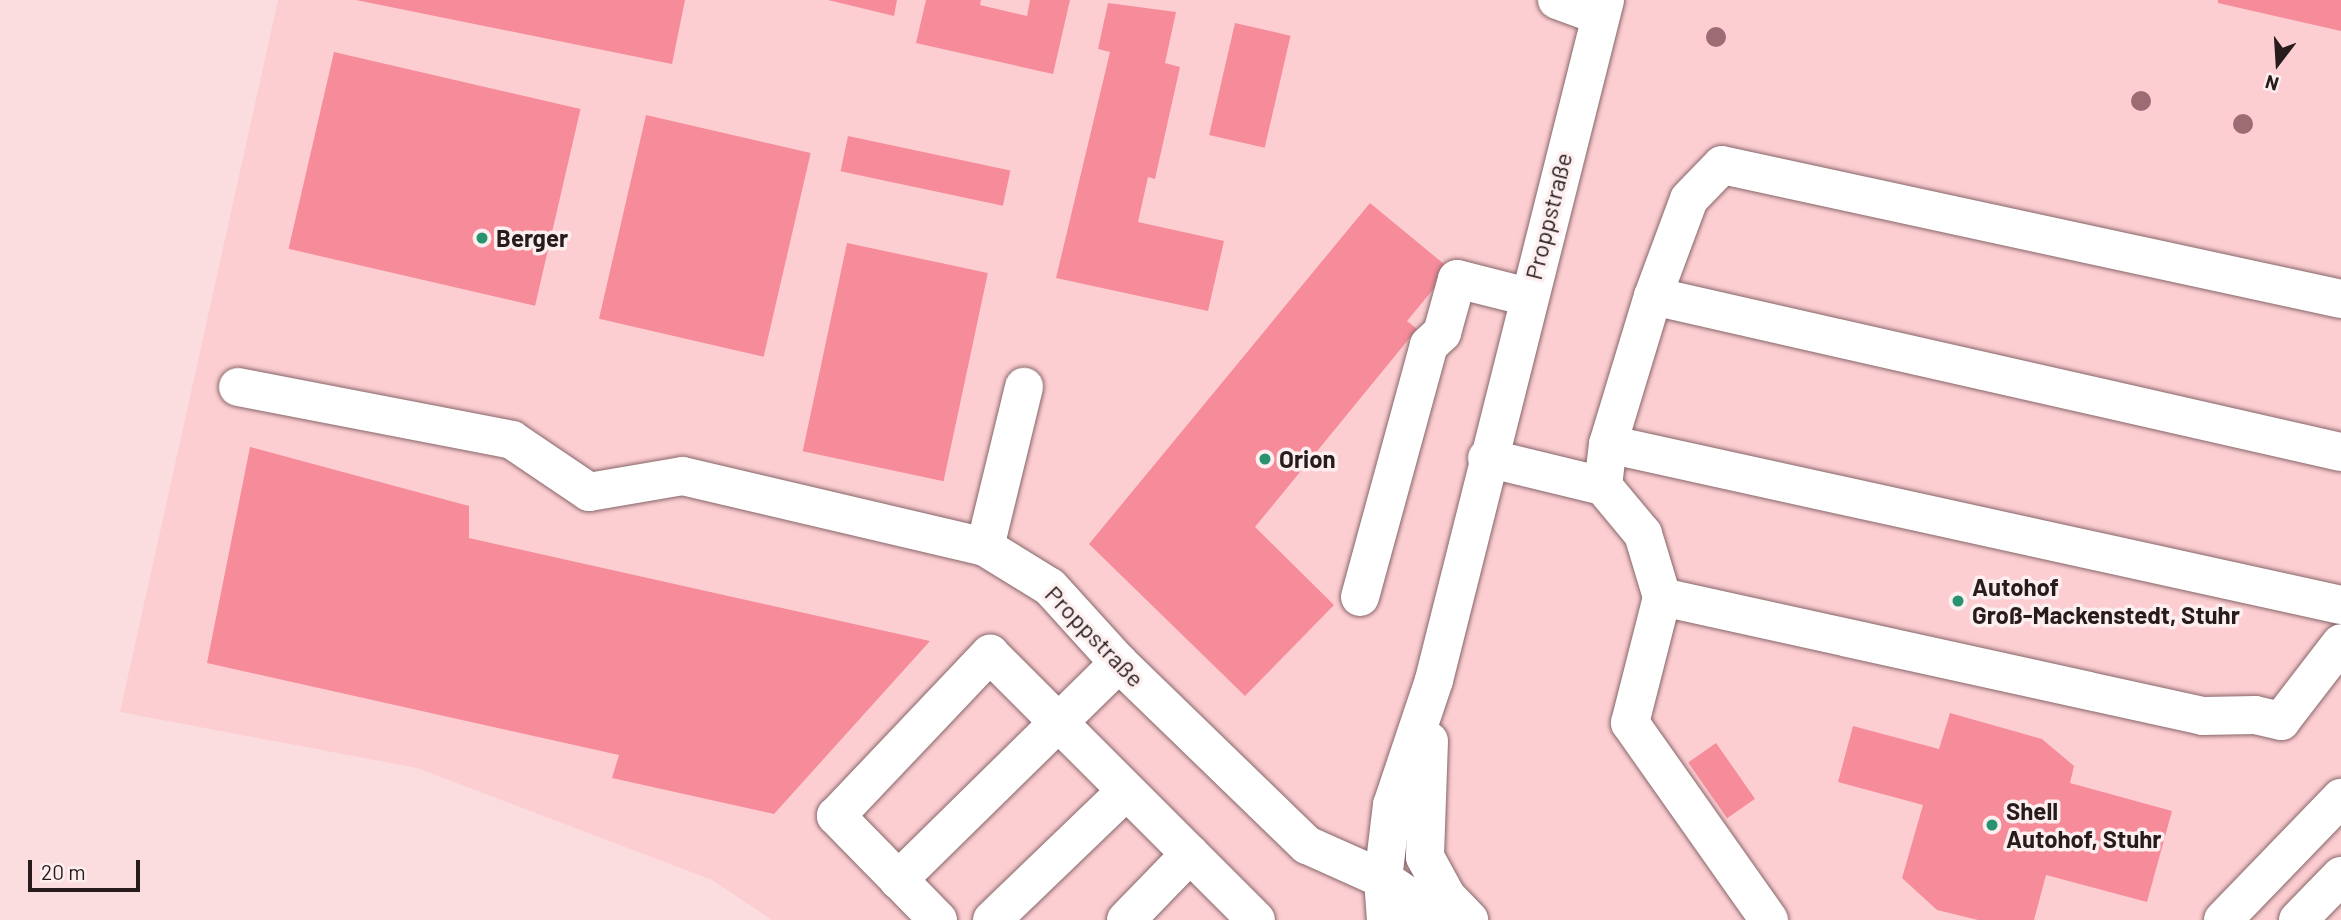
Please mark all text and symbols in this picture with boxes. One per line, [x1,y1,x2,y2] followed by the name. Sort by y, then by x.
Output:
[2243,28,2313,98] north arrow
[2262,71,2281,96] text: N
[1518,150,1578,282] street label: Proppstraße
[496,224,568,252] place label: Berger
[474,230,490,246] marker: Berger
[1279,445,1336,473] place label: Orion
[1257,451,1273,467] marker: Orion
[1972,573,2240,629] place label: Autohof Groß-Mackenstedt, Stuhr
[1040,579,1150,693] street label: Proppstraße
[1950,593,1966,609] marker: Autohof Groß-Mackenstedt, Stuhr
[2006,797,2162,853] place label: Shell Autohof, Stuhr
[1984,817,2000,833] marker: Shell Autohof, Stuhr
[32,846,144,890] scale bar
[41,859,86,884] text: 20 m

